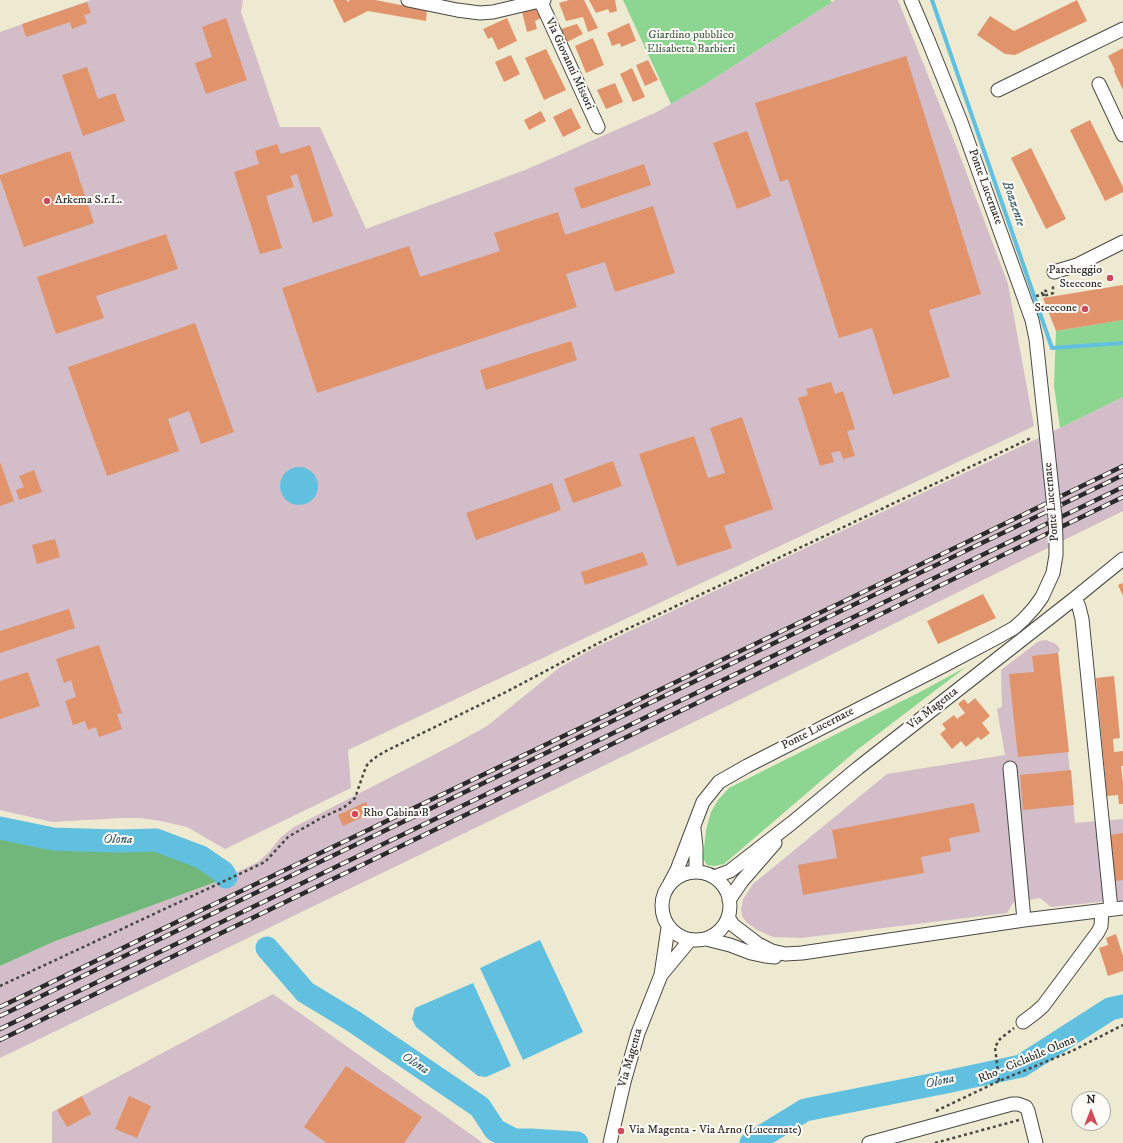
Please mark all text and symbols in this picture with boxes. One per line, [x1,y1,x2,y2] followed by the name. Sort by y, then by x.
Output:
[541,16,597,112] street label: Via Giovanni Missori
[647,29,735,57] park label: Giardino pubblico Elisabetta Barbieri
[965,147,1005,227] street label: Ponte Lucernate
[998,179,1028,229] water label: Bozzente
[55,194,122,208] place label: Arkema S.r.L.
[42,196,52,206] marker: Arkema S.r.L.
[1049,264,1102,292] place label: Parcheggio Steccone
[1105,273,1115,283] marker: Parcheggio Steccone
[1035,302,1077,316] place label: Steccone
[1080,304,1090,314] marker: Steccone
[1041,462,1063,542] street label: Ponte Lucernate
[905,685,961,733] street label: Via Magenta
[779,705,857,753] street label: Ponte Lucernate
[363,807,429,821] place label: Rho Cabina B
[350,809,360,819] marker: Rho Cabina B
[103,832,133,848] water label: Olona
[616,1027,646,1089] street label: Via Magenta
[976,1033,1078,1087] street label: Rho - Ciclabile Olona
[398,1049,432,1079] water label: Olona
[924,1071,956,1093] water label: Olona
[1071,1091,1111,1131] north arrow
[1086,1093,1096,1107] text: N
[629,1124,802,1138] place label: Via Magenta - Via Arno (Lucernate)
[616,1126,626,1136] marker: Via Magenta - Via Arno (Lucernate)

